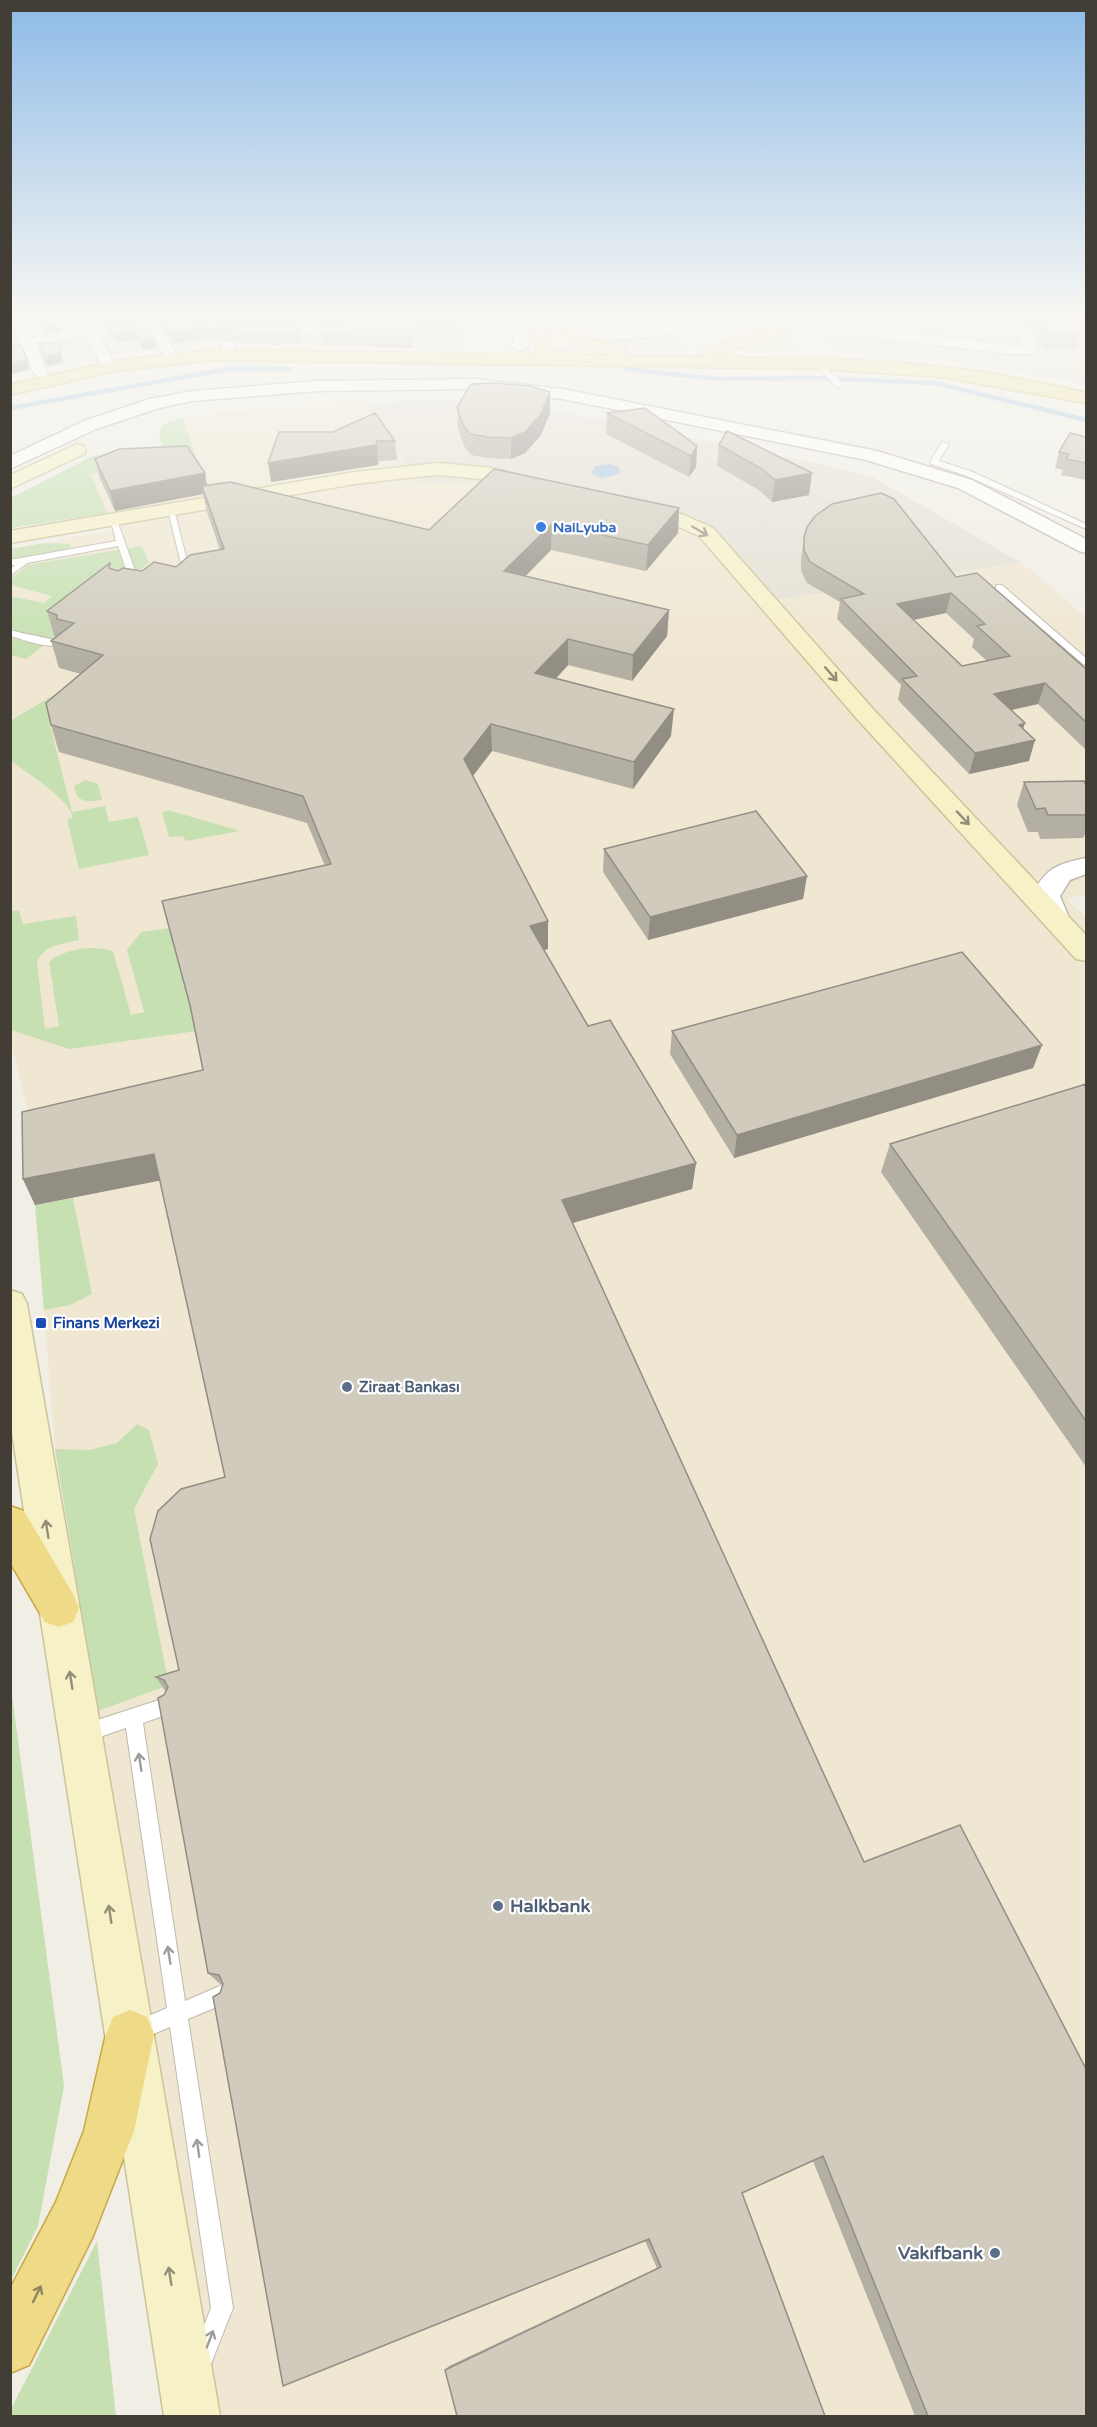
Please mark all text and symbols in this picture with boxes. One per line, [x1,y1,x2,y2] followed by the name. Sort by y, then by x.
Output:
[553,519,616,536] place label: NaiLyuba
[534,520,548,534] marker: NaiLyuba
[691,525,708,537] one-way arrow
[824,666,838,681] one-way arrow
[956,810,970,825] one-way arrow
[53,1314,160,1332] place label: Finans Merkezi
[34,1316,48,1330] marker: Finans Merkezi
[359,1378,460,1396] place label: Ziraat Bankası
[340,1380,354,1394] marker: Ziraat Bankası
[41,1520,52,1539] one-way arrow
[66,1671,77,1691] one-way arrow
[134,1753,145,1773] one-way arrow
[510,1895,590,1917] place label: Halkbank
[491,1899,505,1913] marker: Halkbank
[104,1905,115,1925] one-way arrow
[163,1946,174,1966] one-way arrow
[192,2139,203,2158] one-way arrow
[898,2242,983,2264] place label: Vakıfbank
[988,2246,1002,2260] marker: Vakıfbank
[164,2266,175,2286] one-way arrow
[32,2286,44,2304] one-way arrow
[205,2330,216,2349] one-way arrow

